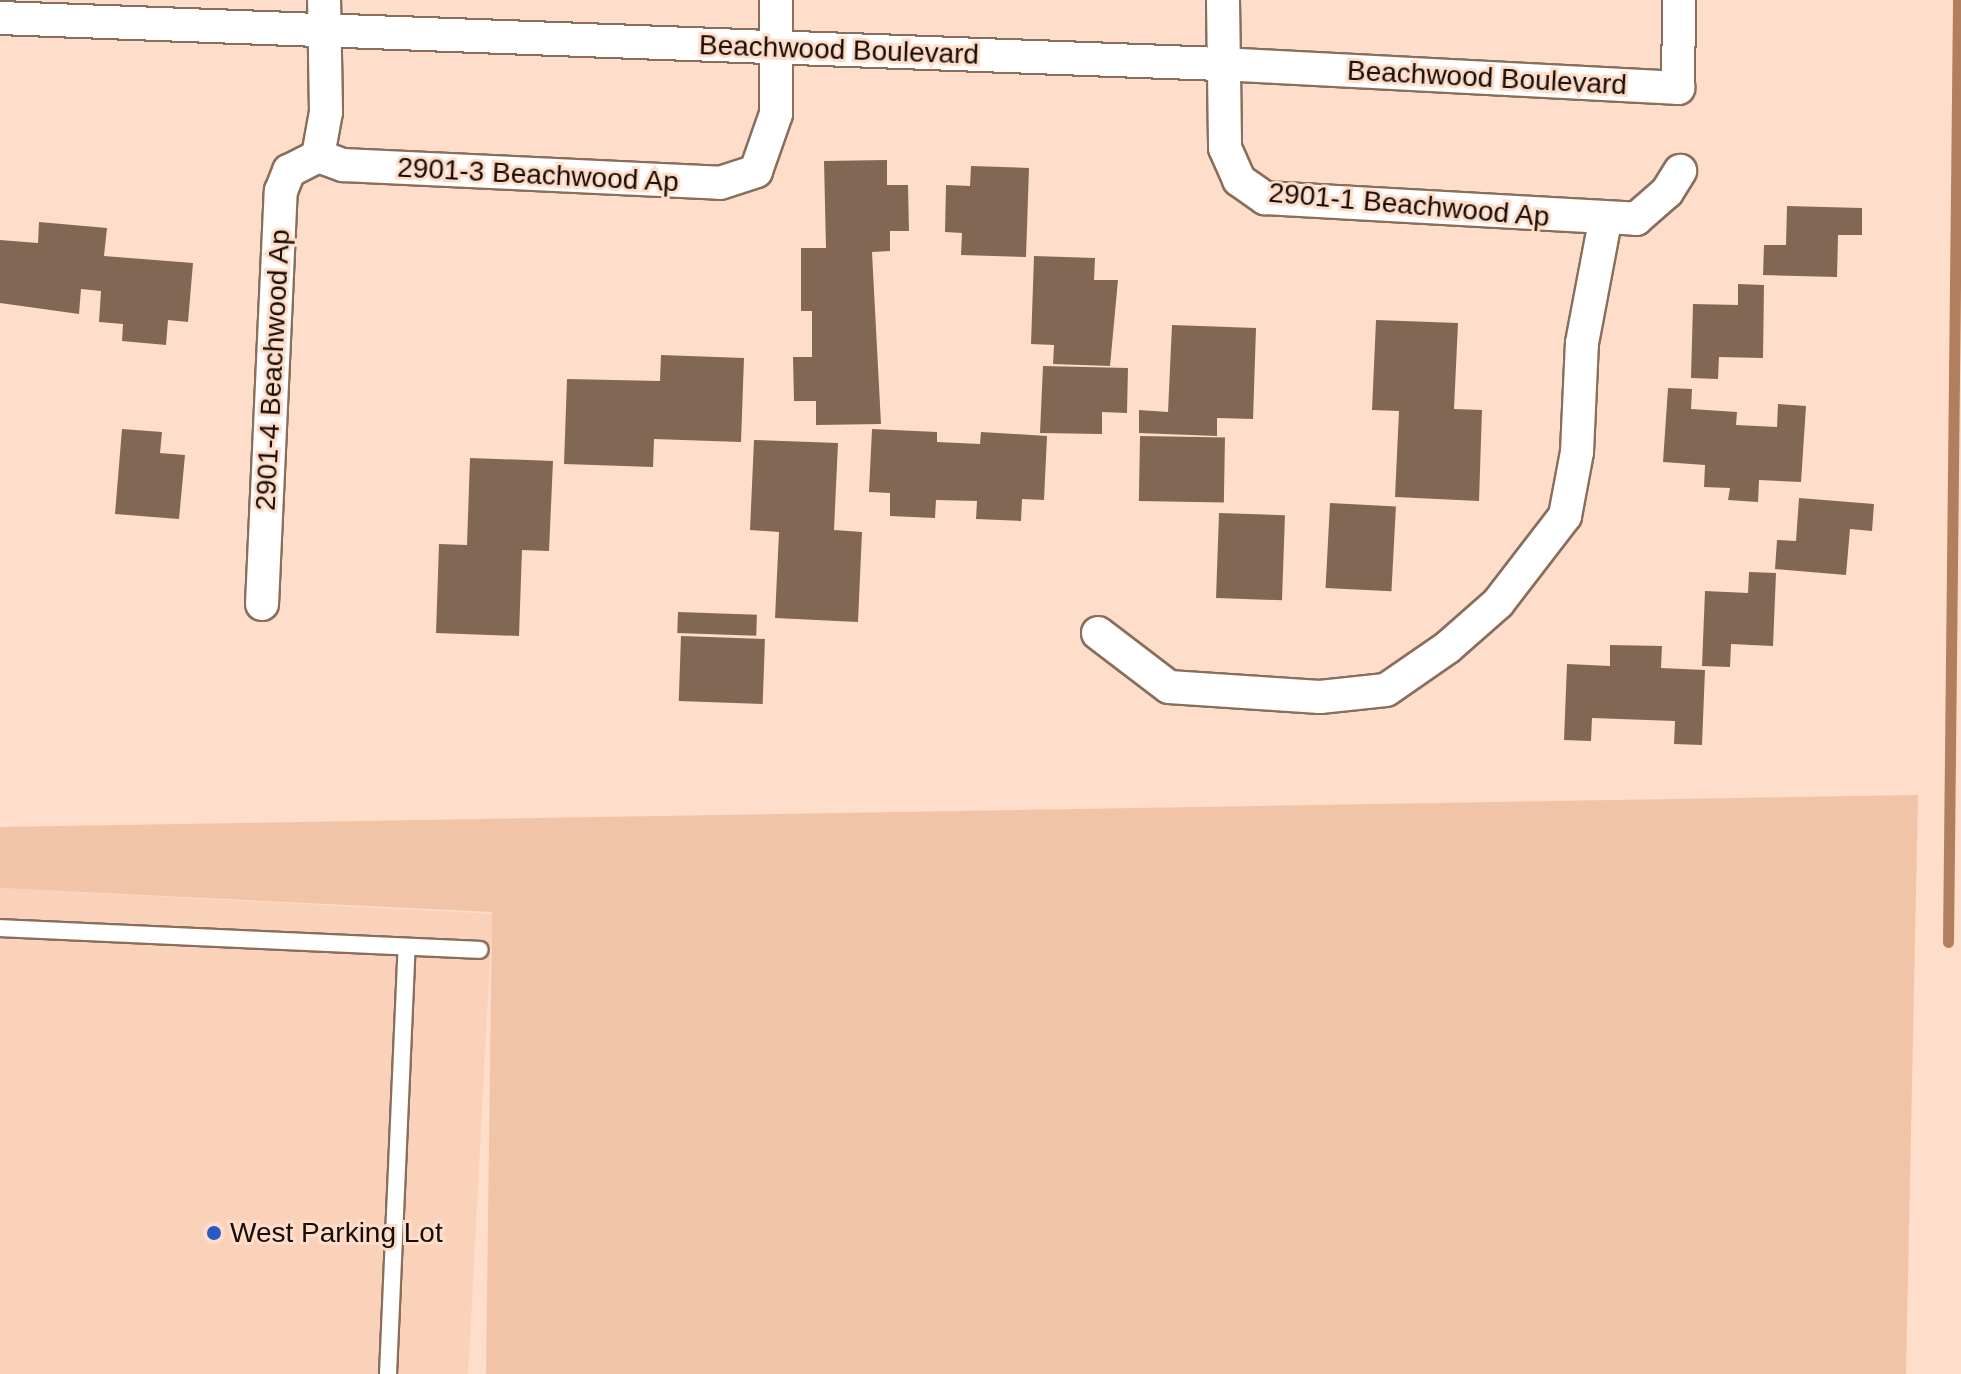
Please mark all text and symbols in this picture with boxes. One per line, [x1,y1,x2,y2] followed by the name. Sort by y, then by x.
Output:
[698,28,980,72] street label: Beachwood Boulevard
[1346,54,1628,102] street label: Beachwood Boulevard
[396,151,680,199] street label: 2901-3 Beachwood Ap
[1266,176,1552,234] street label: 2901-1 Beachwood Ap
[249,228,297,512] street label: 2901-4 Beachwood Ap
[230,1216,443,1250] place label: West Parking Lot
[205,1224,223,1242] marker: West Parking Lot

